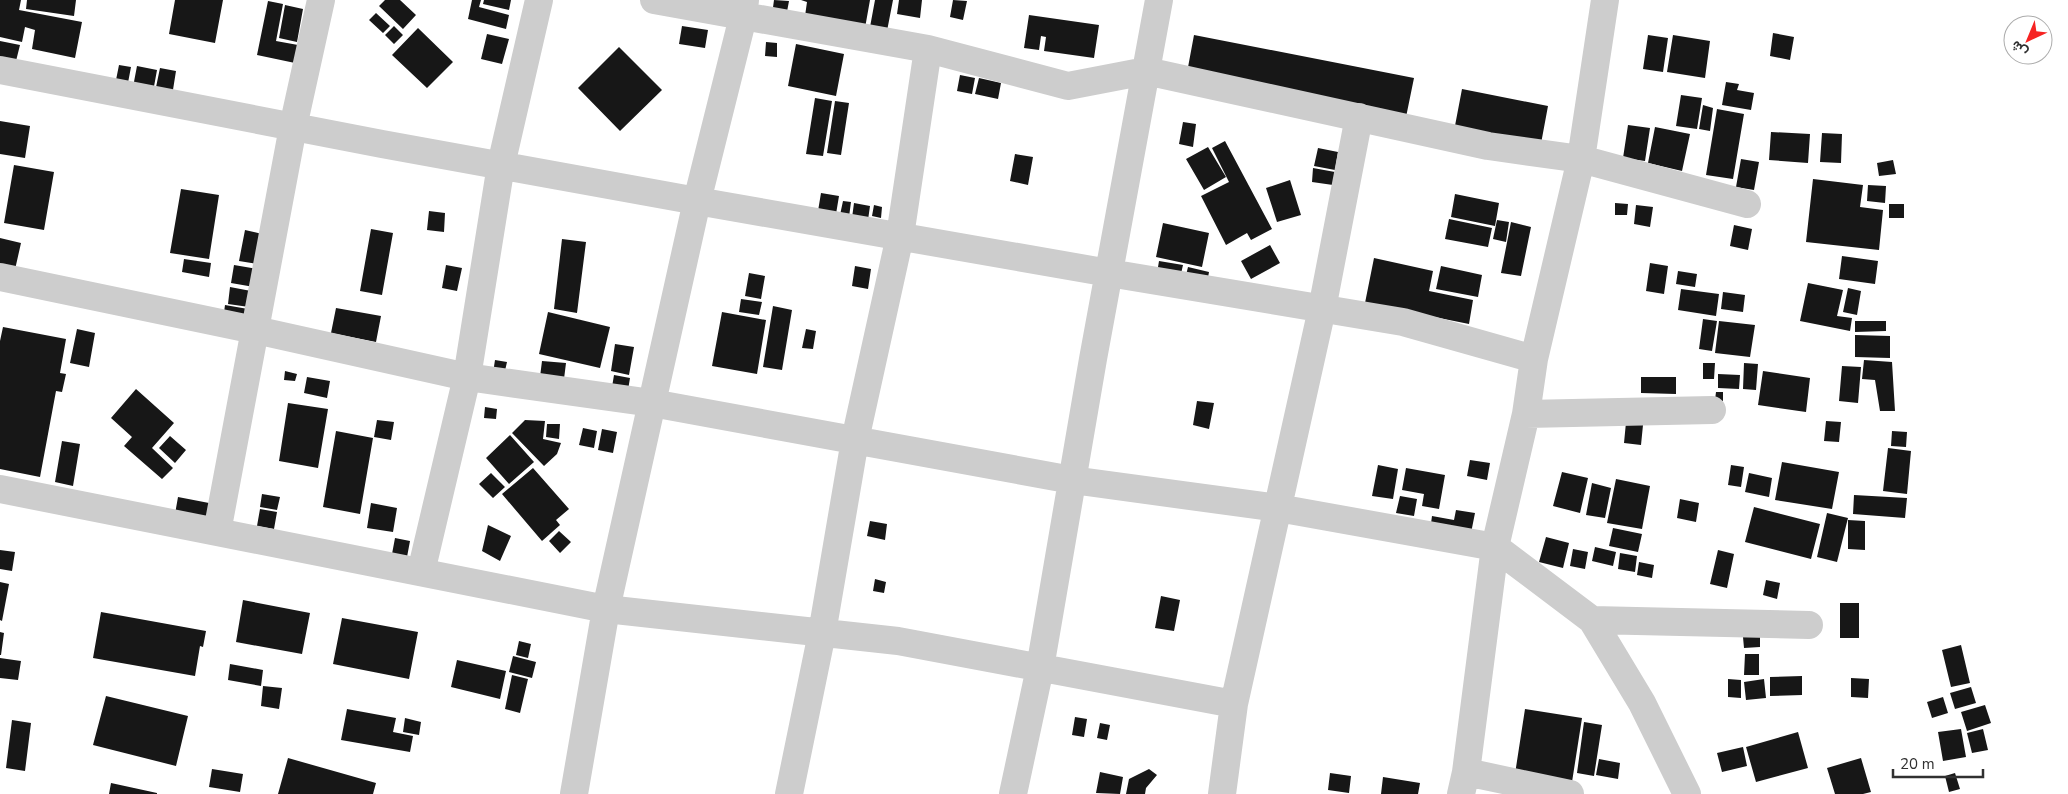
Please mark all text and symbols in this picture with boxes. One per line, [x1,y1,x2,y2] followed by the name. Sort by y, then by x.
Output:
[2003,15,2053,65] north arrow
[2007,36,2032,62] text: ش
[1893,746,1983,778] scale bar
[1900,754,1935,774] text: 20 m

